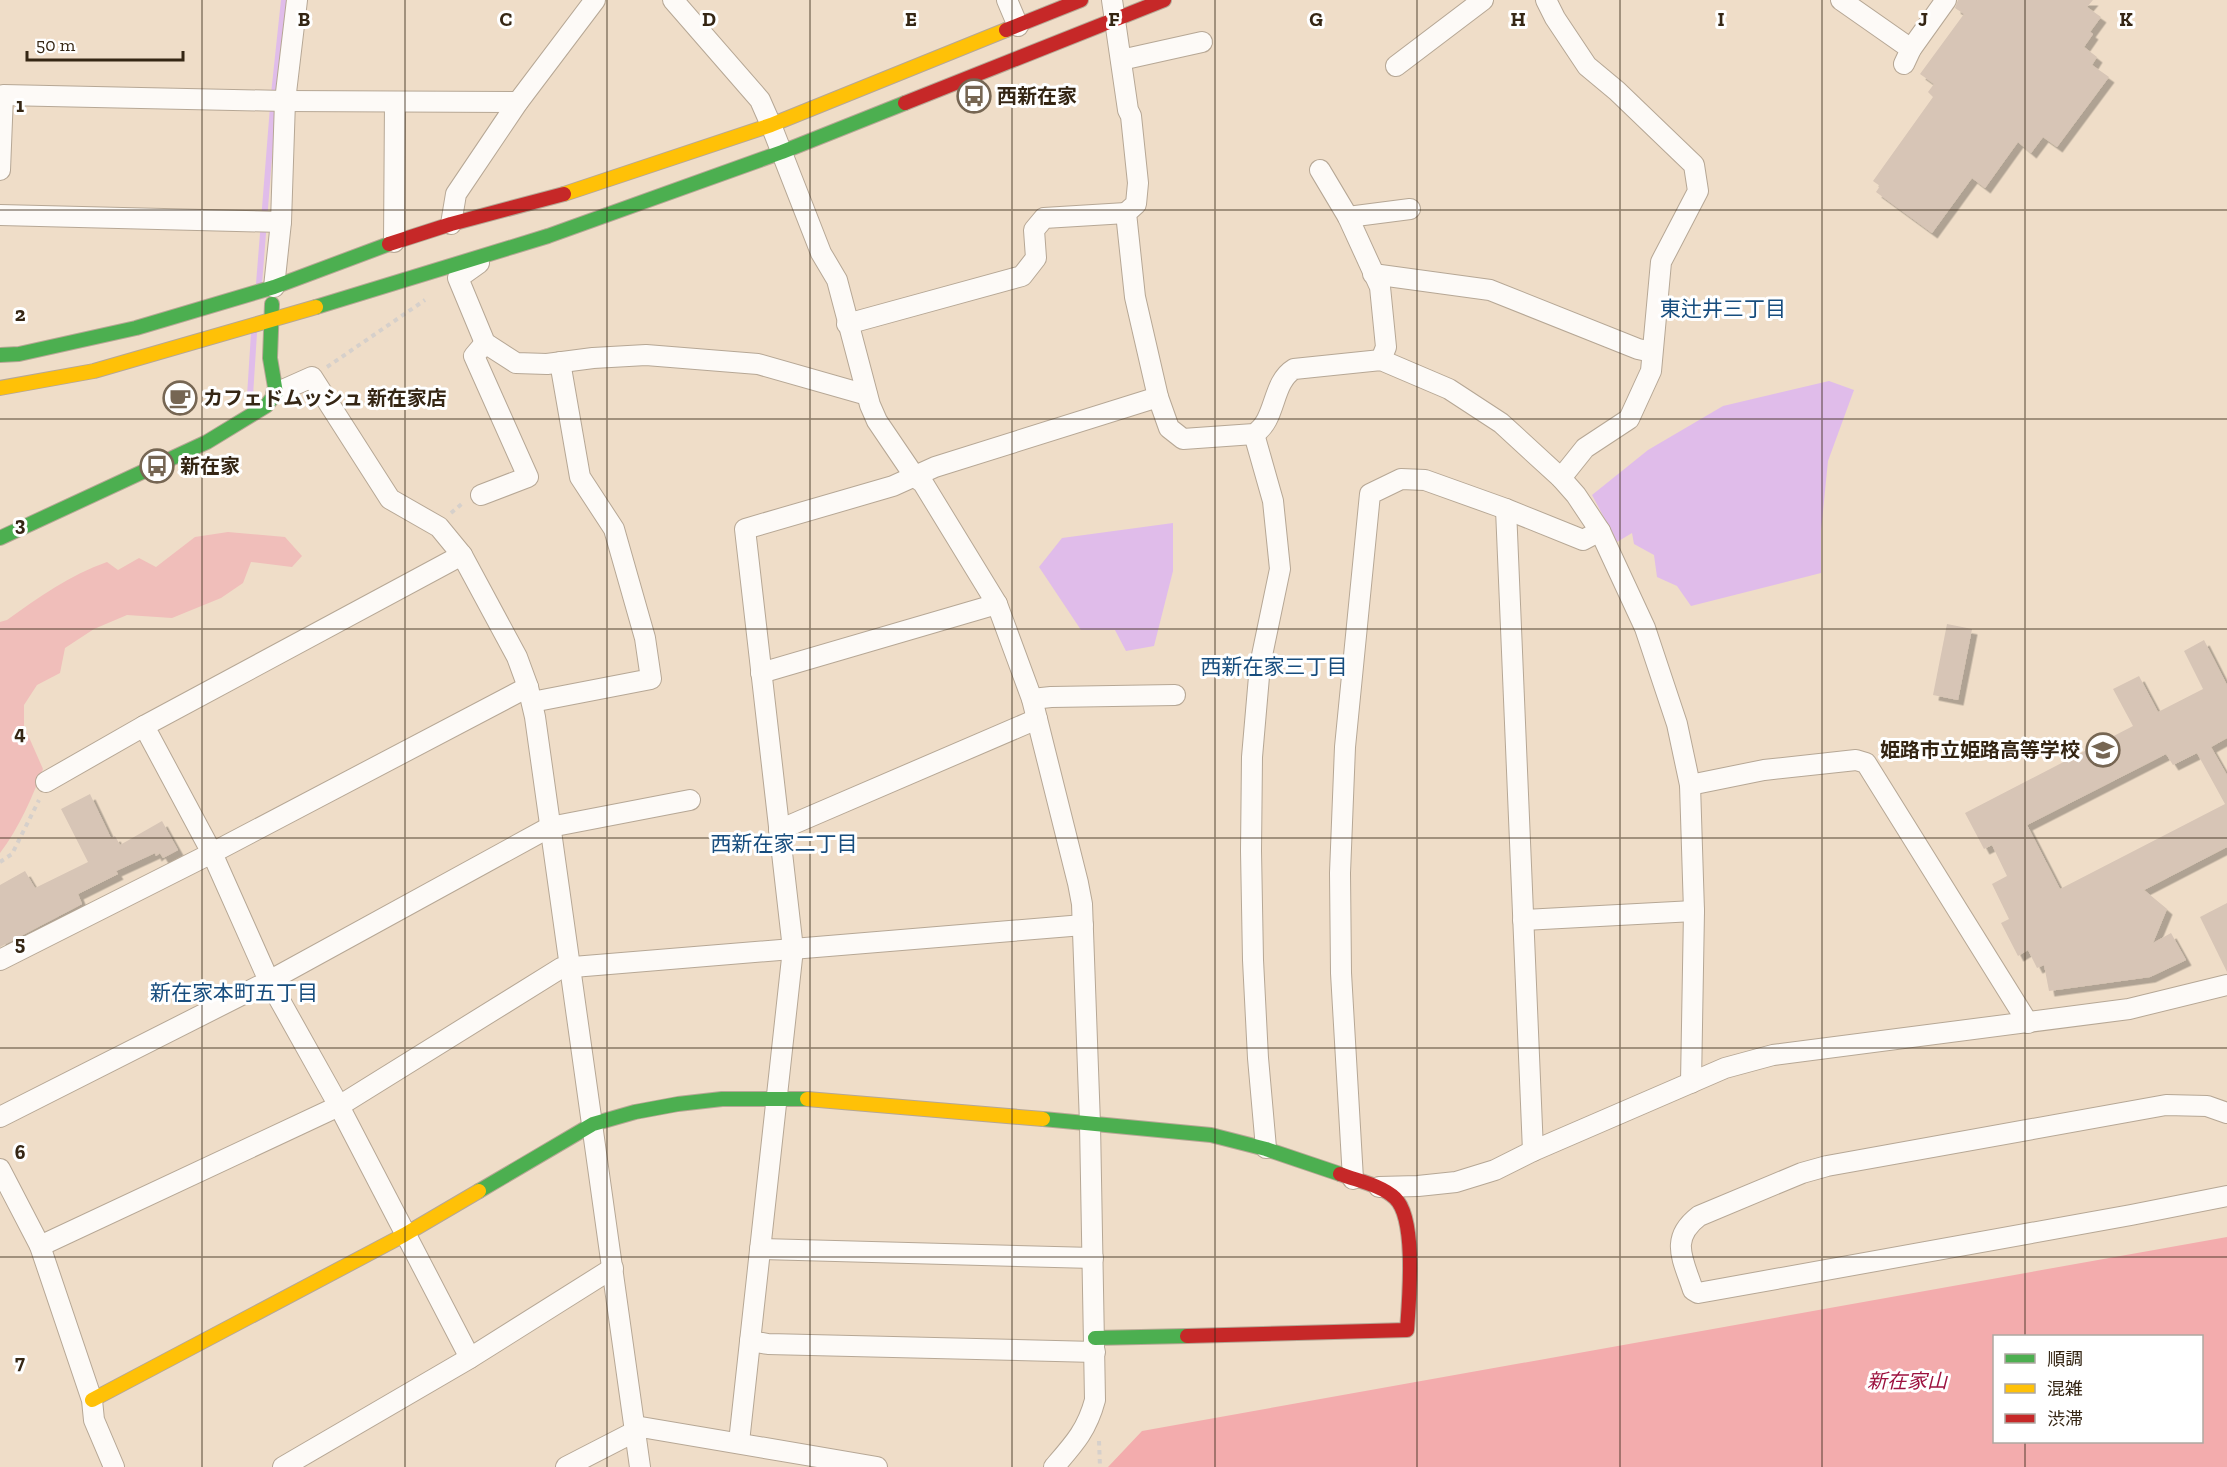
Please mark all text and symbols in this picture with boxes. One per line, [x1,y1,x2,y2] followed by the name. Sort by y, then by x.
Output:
[298,7,310,31] text: B
[500,7,513,31] text: C
[702,7,716,31] text: D
[905,7,917,31] text: E
[1108,7,1120,31] text: F
[1309,7,1323,31] text: G
[1510,7,1526,31] text: H
[1717,7,1725,31] text: I
[1918,7,1928,31] text: J
[2119,7,2133,31] text: K
[27,24,183,62] scale bar
[36,34,76,56] text: 50 m
[956,78,992,114] bus stop icon: 西新在家
[997,84,1077,108] place label: 西新在家
[16,93,24,117] text: 1
[1660,296,1786,321] district label: 東辻井三丁目
[15,302,26,326] text: 2
[162,380,198,416] cafe icon: カフェドムッシュ 新在家店
[203,386,447,410] place label: カフェドムッシュ 新在家店
[139,448,175,484] bus stop icon: 新在家
[180,454,240,478] place label: 新在家
[15,512,26,536] text: 3
[1201,654,1348,679] district label: 西新在家三丁目
[14,721,26,745] text: 4
[2085,732,2121,768] school or university icon: 姫路市立姫路高等学校
[1880,738,2080,762] place label: 姫路市立姫路高等学校
[711,831,858,856] district label: 西新在家二丁目
[15,931,25,955] text: 5
[150,980,318,1005] district label: 新在家本町五丁目
[15,1140,26,1164] text: 6
[1993,1335,2203,1443] legend
[2047,1348,2083,1370] text: 順調
[15,1350,25,1374] text: 7
[1867,1369,1948,1393] park label: 新在家山
[2047,1378,2083,1400] text: 混雑
[2047,1408,2083,1430] text: 渋滞

